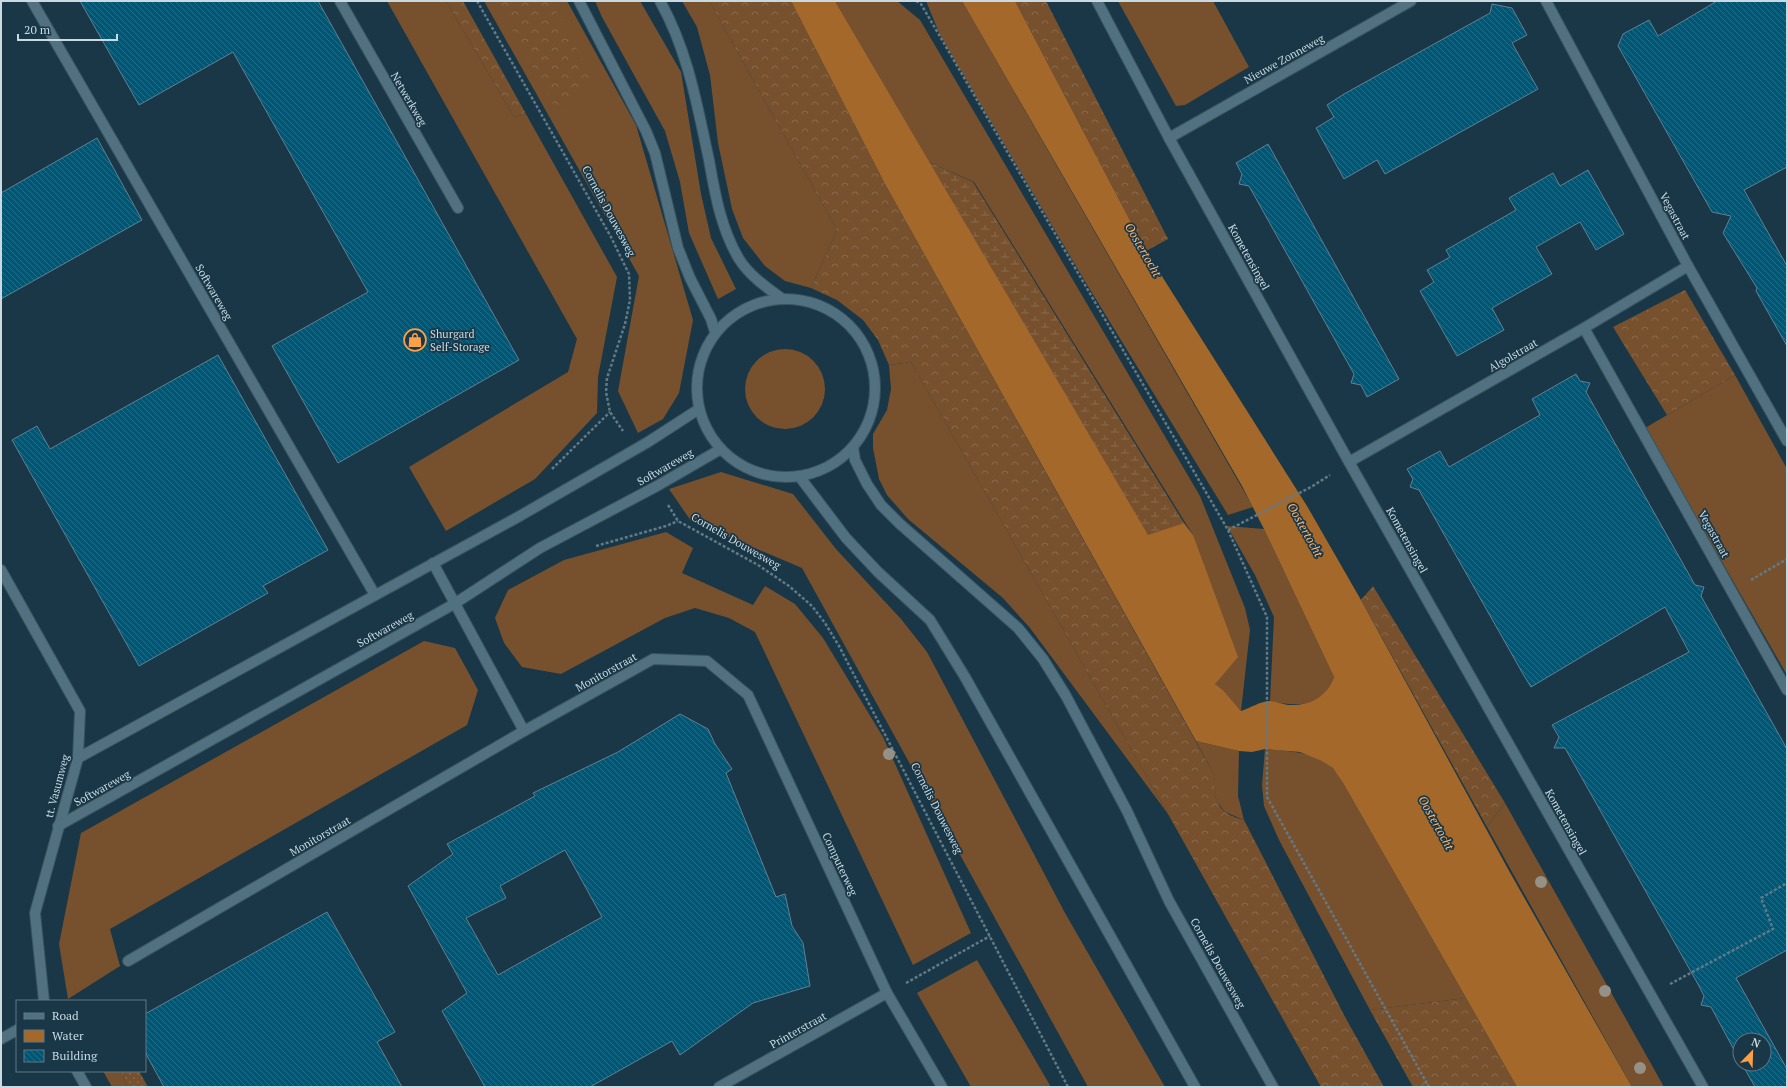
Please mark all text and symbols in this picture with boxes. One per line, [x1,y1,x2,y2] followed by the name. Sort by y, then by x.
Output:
[18,16,117,42] scale bar
[24,22,51,37] text: 20 m
[1241,31,1327,87] street label: Nieuwe Zonneweg
[388,69,430,129] street label: Netwerkweg
[579,163,639,259] street label: Cornelis Douwesweg
[1657,190,1693,242] street label: Vegastraat
[1122,220,1165,280] water label: Oostertocht
[1225,222,1273,292] street label: Kometensingel
[192,262,236,323] street label: Softwareweg
[402,327,428,353] shop icon: Shurgard Self-Storage
[430,327,490,354] place label: Shurgard Self-Storage
[1486,335,1540,375] street label: Algolstraat
[635,445,696,489] street label: Softwareweg
[1284,500,1327,560] water label: Oostertocht
[1383,505,1431,575] street label: Kometensingel
[1695,508,1733,560] street label: Vegastraat
[689,510,783,572] street label: Cornelis Douwesweg
[354,608,416,650] street label: Softwareweg
[573,649,639,695] street label: Monitorstraat
[42,753,72,819] street label: tt. Vasumweg
[908,760,966,856] street label: Cornelis Douwesweg
[71,767,133,809] street label: Softwareweg
[1542,787,1590,857] street label: Kometensingel
[1415,793,1458,853] water label: Oostertocht
[287,813,353,859] street label: Monitorstraat
[819,830,861,898] street label: Computerweg
[1187,916,1249,1011] street label: Cornelis Douwesweg
[16,1000,146,1072] legend
[52,1008,79,1023] text: Road
[767,1009,829,1051] street label: Printerstraat
[52,1028,84,1043] text: Water
[1732,1032,1772,1072] north arrow
[1749,1035,1763,1051] text: N
[52,1048,98,1063] text: Building

